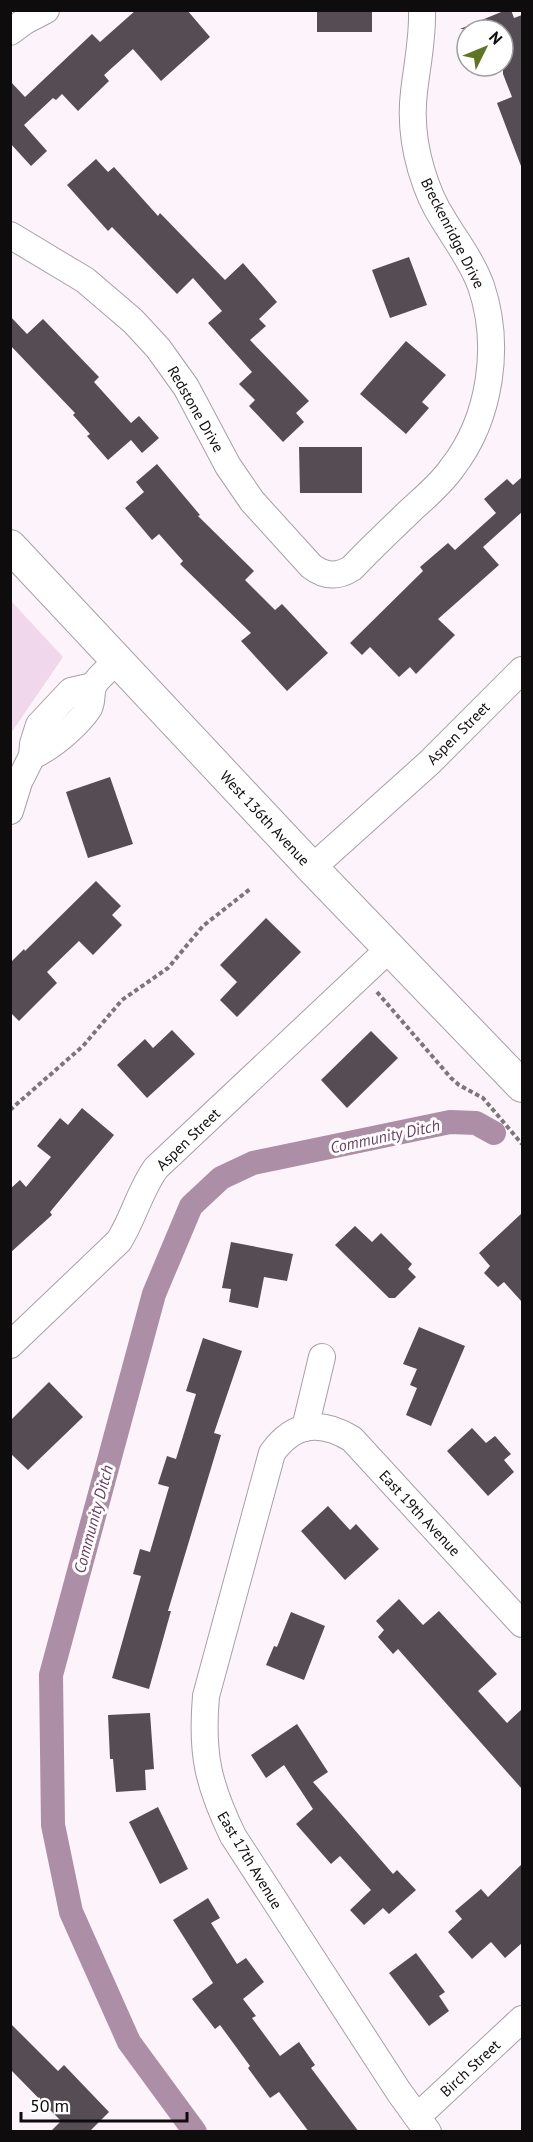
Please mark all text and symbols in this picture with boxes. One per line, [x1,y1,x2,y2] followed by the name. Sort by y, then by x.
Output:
[455,18,515,78] north arrow
[485,27,507,48] text: N
[417,175,489,291] street label: Breckenridge Drive
[164,362,228,456] street label: Redstone Drive
[423,698,493,768] street label: Aspen Street
[216,767,314,869] street label: West 136th Avenue
[152,1104,224,1174] street label: Aspen Street
[328,1115,442,1157] water label: Community Ditch
[69,1463,117,1575] water label: Community Ditch
[375,1466,465,1560] street label: East 19th Avenue
[213,1808,287,1912] street label: East 17th Avenue
[436,2035,504,2101] street label: Birch Street
[21,2085,188,2123] scale bar
[30,2094,69,2117] text: 50 m

